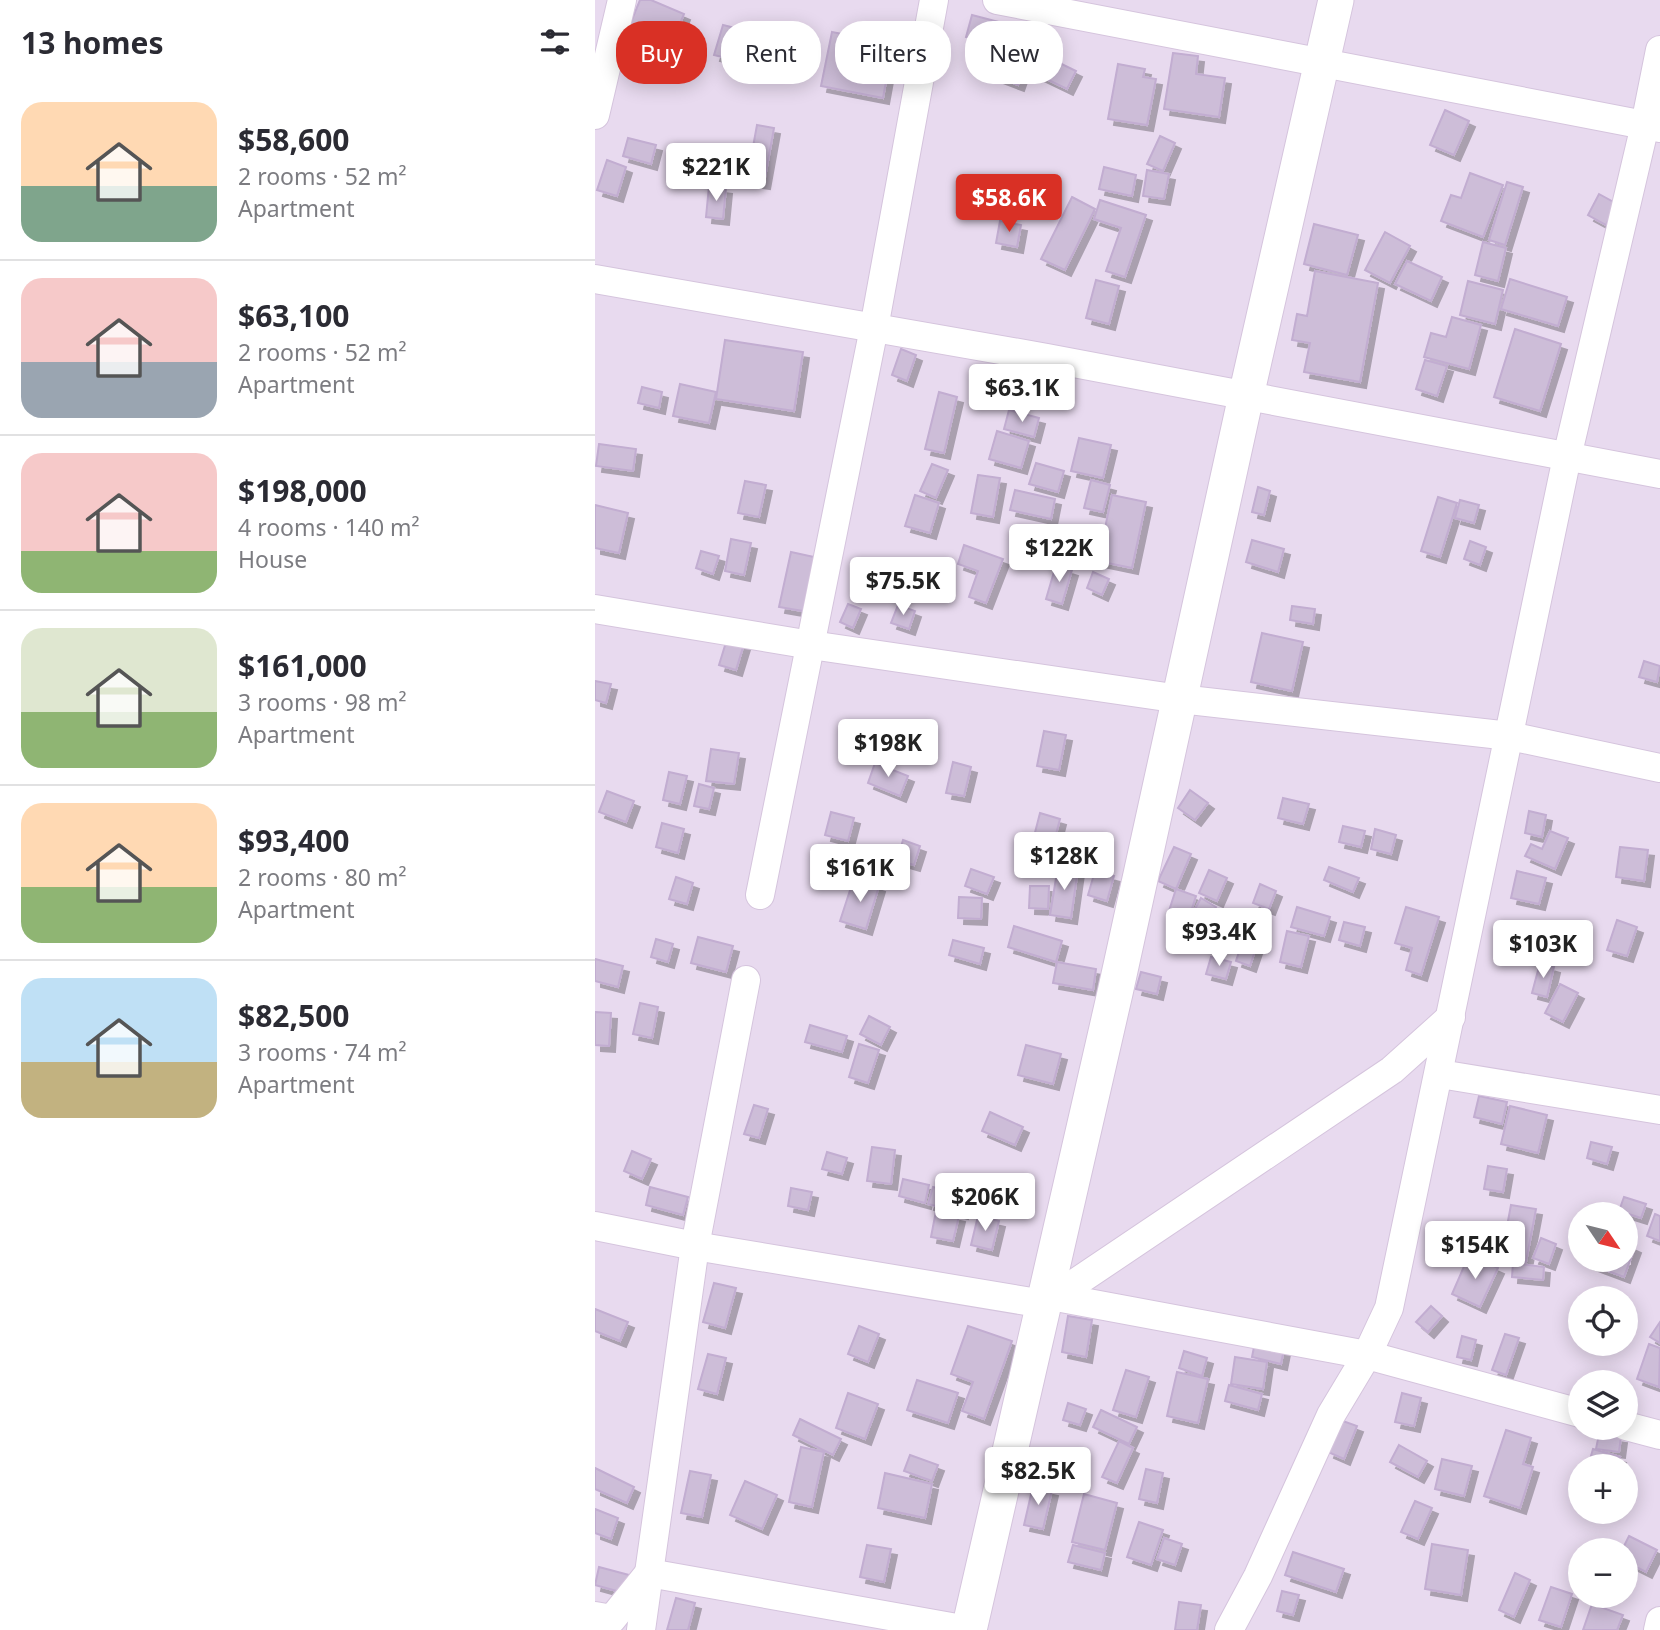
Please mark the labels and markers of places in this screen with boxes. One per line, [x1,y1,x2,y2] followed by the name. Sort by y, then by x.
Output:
[667,144,765,203] pin: $221K
[952,174,1066,234] pin: $58.6K
[965,364,1079,424] pin: $63.1K
[1010,524,1108,584] pin: $122K
[846,558,960,617] pin: $75.5K
[839,720,937,779] pin: $198K
[1015,832,1113,892] pin: $128K
[811,844,909,904] pin: $161K
[1162,908,1276,968] pin: $93.4K
[1494,920,1592,980] pin: $103K
[936,1174,1034,1233] pin: $206K
[1426,1222,1524,1281] pin: $154K
[981,1448,1095,1507] pin: $82.5K

